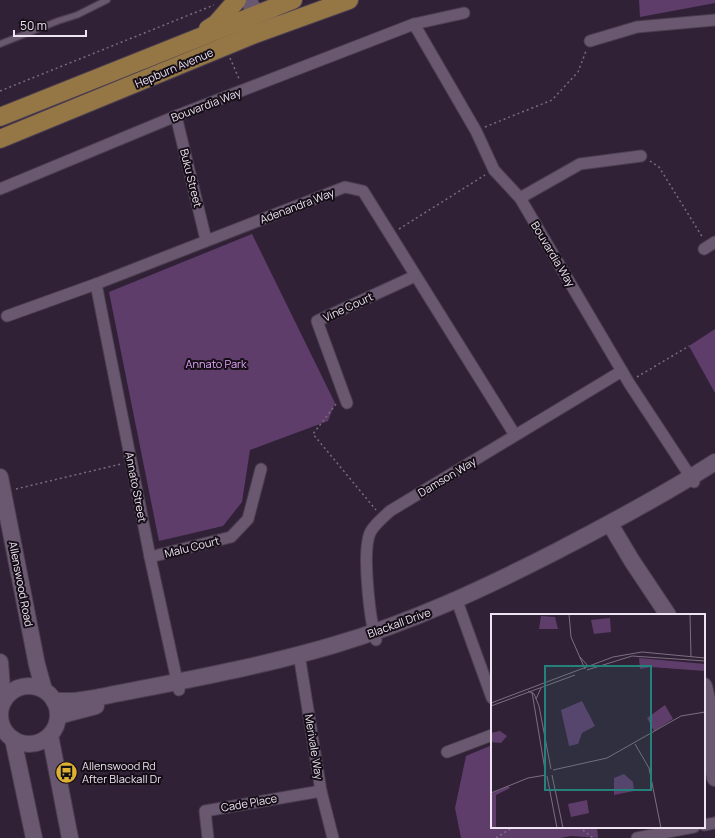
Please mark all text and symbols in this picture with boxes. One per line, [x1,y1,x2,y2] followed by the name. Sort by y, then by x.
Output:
[14,12,86,38] scale bar
[20,17,47,34] text: 50 m
[132,44,216,91] street label: Hepburn Avenue
[169,84,243,125] street label: Bouvardia Way
[177,147,206,209] street label: Buku Street
[257,184,336,227] street label: Adenandra Way
[528,218,579,289] street label: Bouvardia Way
[320,288,375,325] street label: Vine Court
[186,356,247,371] park label: Annato Park
[122,450,151,523] street label: Annato Street
[415,453,479,500] street label: Damson Way
[163,532,221,561] street label: Malu Court
[6,540,37,628] street label: Allenswood Road
[365,604,433,641] street label: Blackall Drive
[491,614,705,828] inset map
[302,713,327,781] street label: Merivale Way
[82,758,161,786] place label: Allenswood Rd After Blackall Dr
[54,759,80,785] bus stop icon: Allenswood Rd After Blackall Dr
[220,790,279,815] street label: Cade Place

